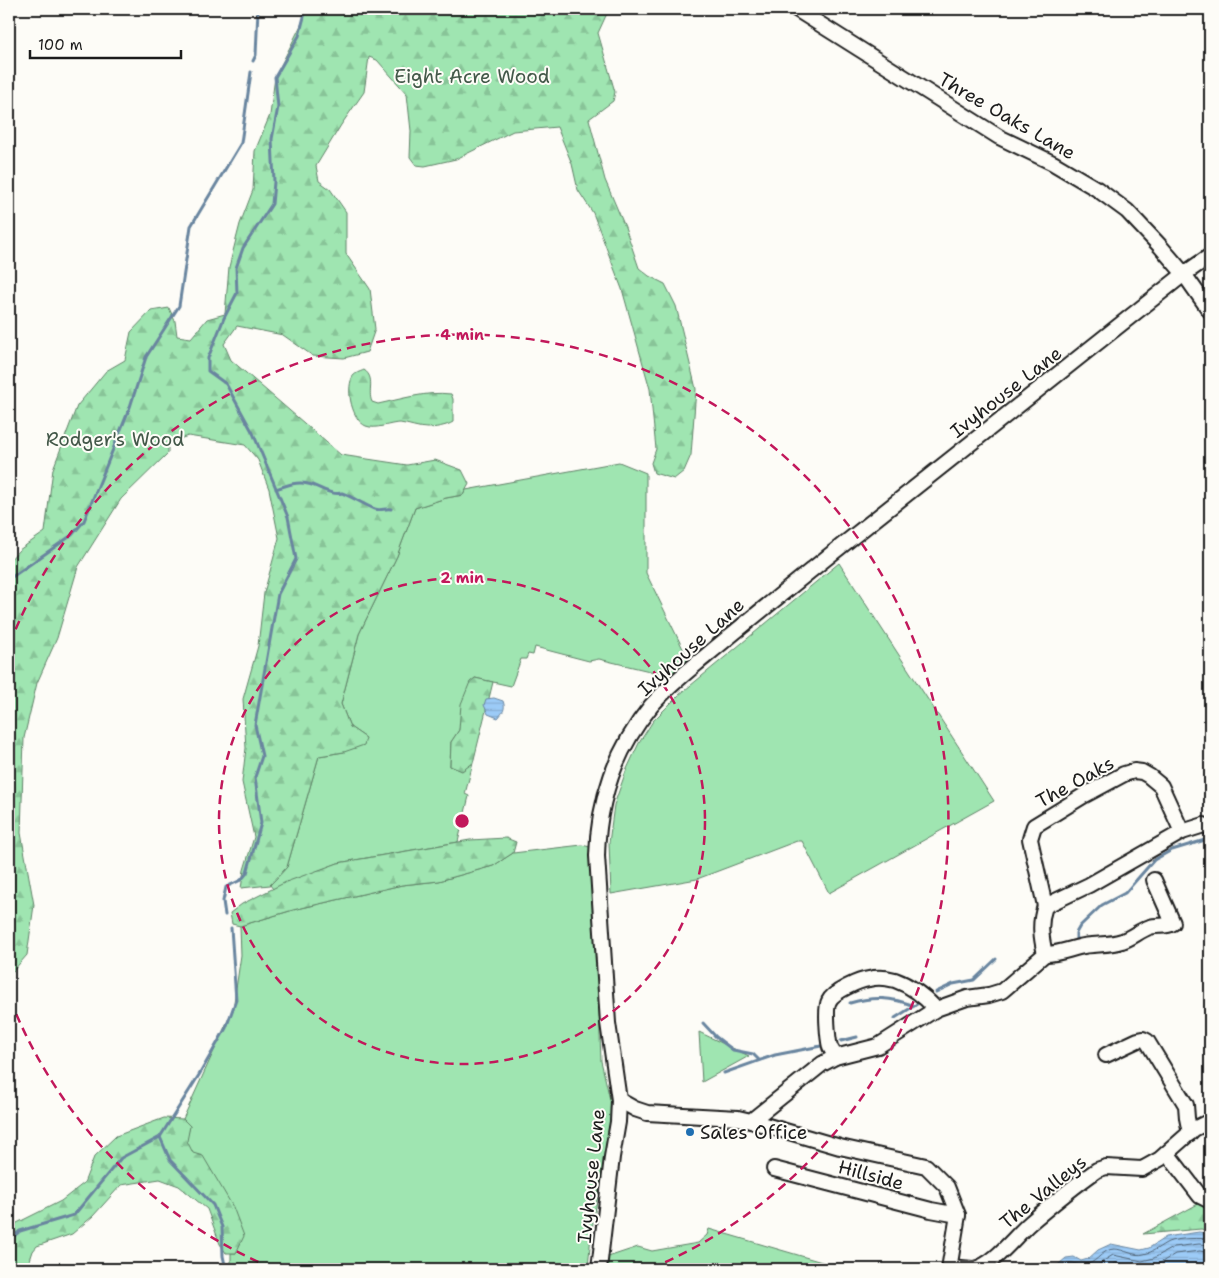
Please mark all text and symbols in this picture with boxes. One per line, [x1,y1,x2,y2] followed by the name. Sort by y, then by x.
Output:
[30,28,181,60] scale bar
[38,35,83,55] text: 100 m
[394,64,550,89] park label: Eight Acre Wood
[934,67,1080,165] street label: Three Oaks Lane
[440,325,484,345] text: 4 min
[945,341,1067,443] street label: Ivyhouse Lane
[46,427,184,452] park label: Rodger's Wood
[440,568,484,588] text: 2 min
[632,593,750,701] street label: Ivyhouse Lane
[1032,750,1118,814] street label: The Oaks
[453,812,471,830] centre of rings
[572,1108,610,1244] street label: Ivyhouse Lane
[700,1120,808,1145] place label: Sales Office
[684,1126,696,1138] marker: Sales Office
[994,1149,1092,1235] street label: The Valleys
[835,1154,907,1196] street label: Hillside

